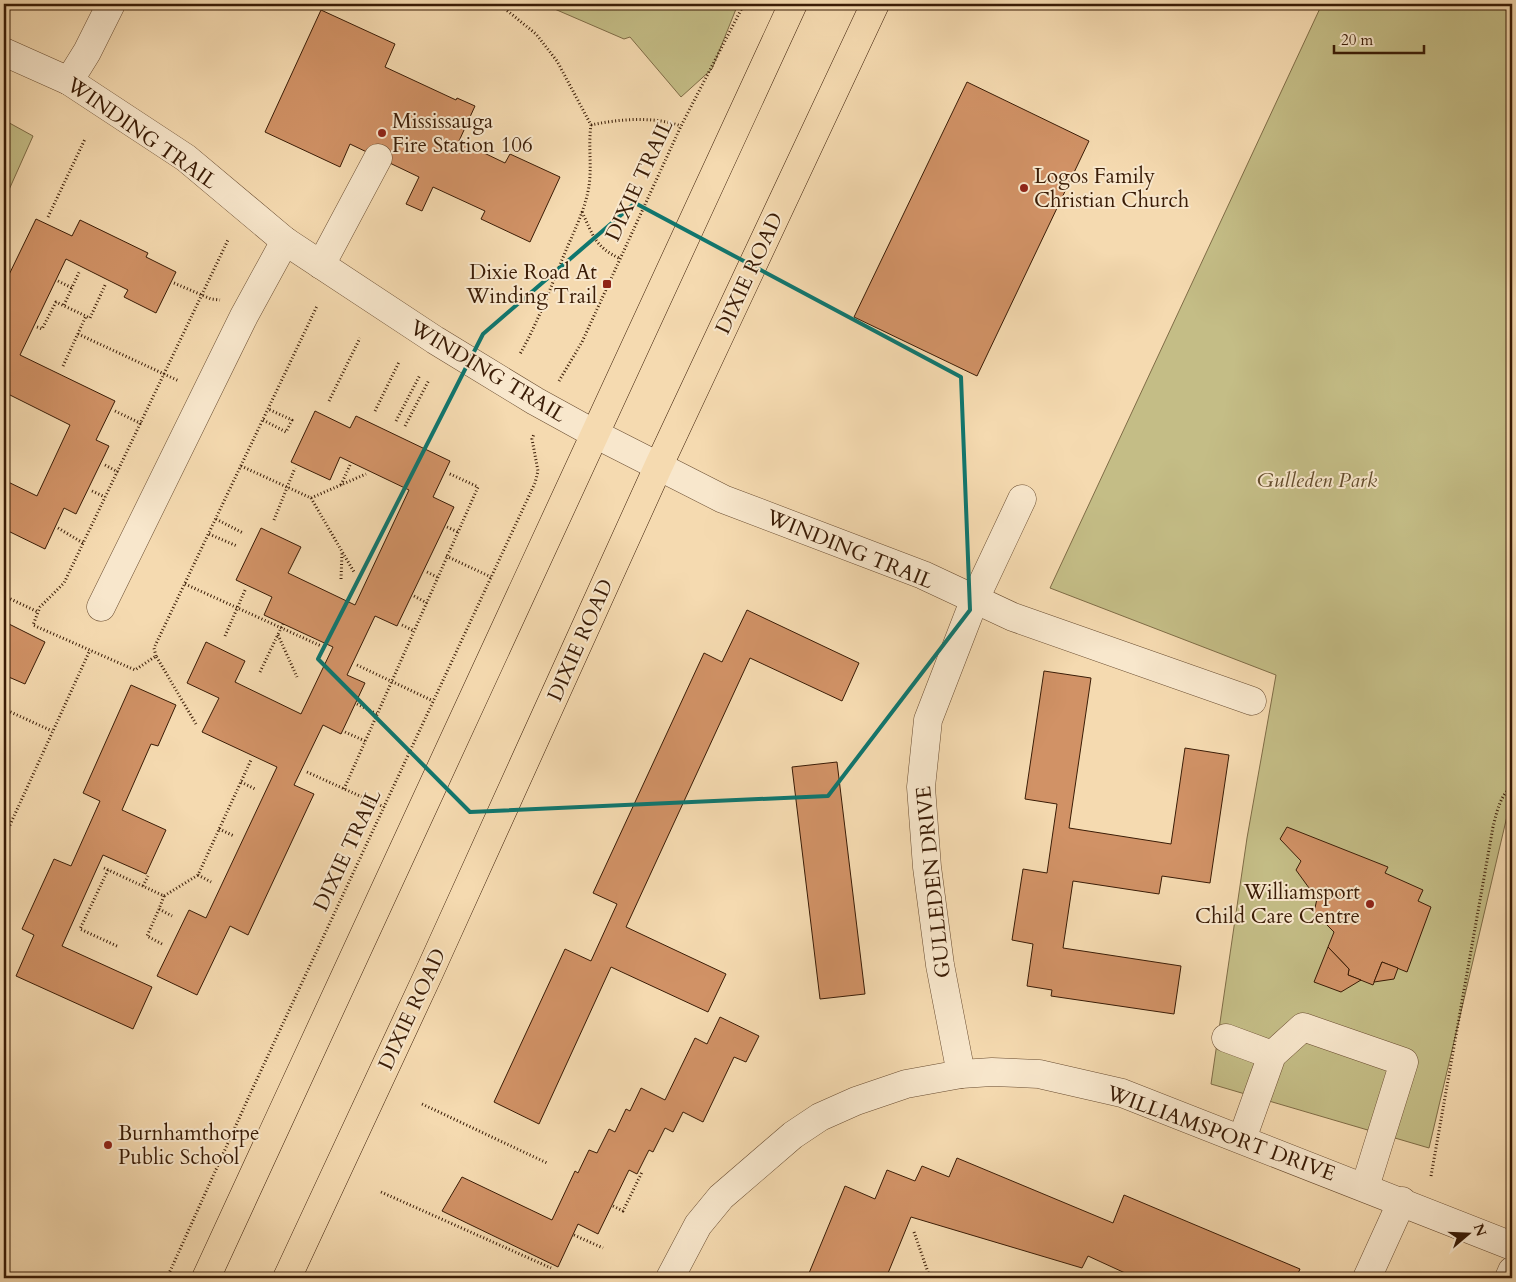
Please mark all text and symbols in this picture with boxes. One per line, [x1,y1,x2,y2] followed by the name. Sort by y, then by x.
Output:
[1334,22,1424,54] scale bar
[1341,30,1373,50] text: 20 m
[60,70,223,196] street label: WINDING TRAIL
[392,107,533,160] place label: Mississauga Fire Station 106
[599,114,680,246] street label: DIXIE TRAIL
[376,127,388,139] marker: Mississauga Fire Station 106
[1034,162,1190,215] place label: Logos Family Christian Church
[1018,182,1030,194] marker: Logos Family Christian Church
[709,208,790,339] street label: DIXIE ROAD
[465,258,597,311] place label: Dixie Road At Winding Trail
[601,278,613,290] marker: Dixie Road At Winding Trail
[403,313,572,430] street label: WINDING TRAIL
[1257,466,1378,495] park label: Gulleden Park
[761,502,938,596] street label: WINDING TRAIL
[541,574,620,706] street label: DIXIE ROAD
[307,784,388,916] street label: DIXIE TRAIL
[909,784,958,979] street label: GULLEDEN DRIVE
[1195,878,1360,931] place label: Williamsport Child Care Centre
[1364,898,1376,910] marker: Williamsport Child Care Centre
[372,944,453,1075] street label: DIXIE ROAD
[1101,1078,1339,1188] street label: WILLIAMSPORT DRIVE
[118,1119,260,1172] place label: Burnhamthorpe Public School
[102,1139,114,1151] marker: Burnhamthorpe Public School
[1444,1210,1494,1260] north arrow
[1469,1221,1491,1239] text: N

